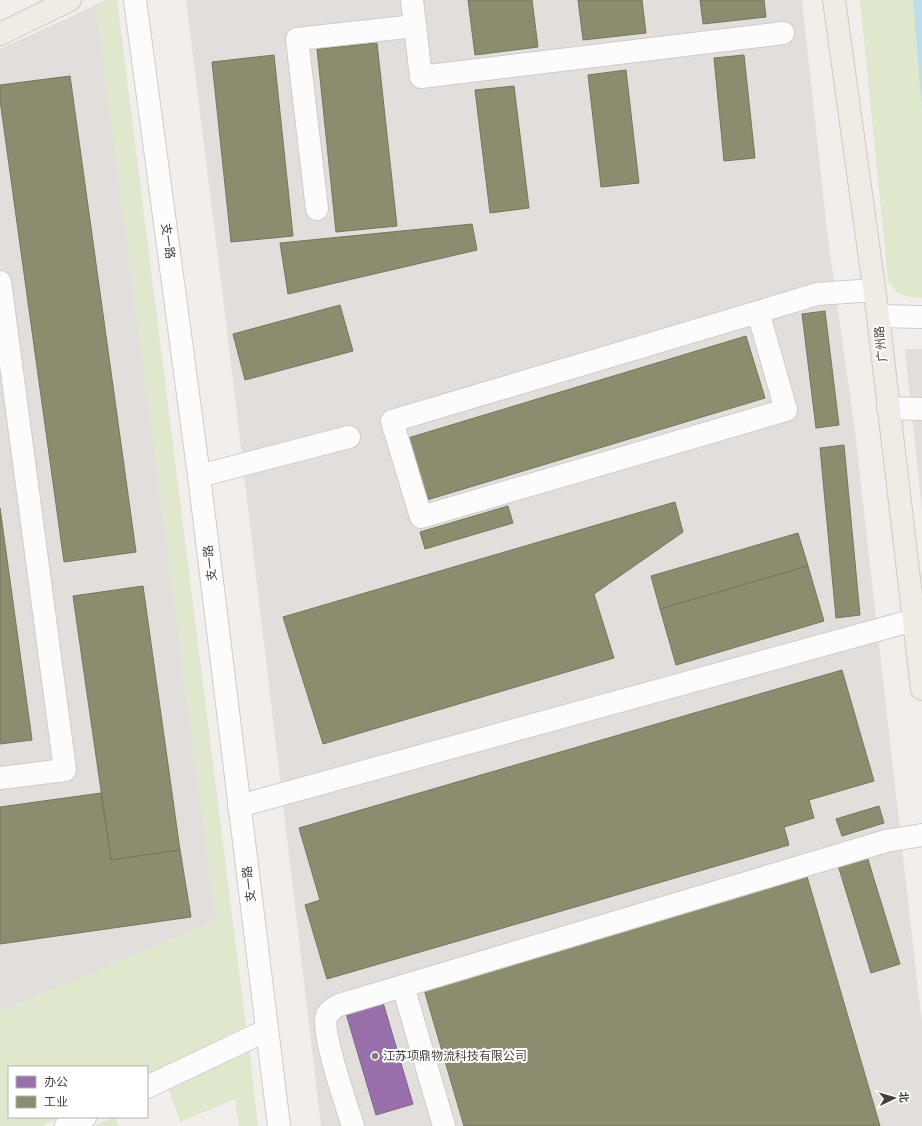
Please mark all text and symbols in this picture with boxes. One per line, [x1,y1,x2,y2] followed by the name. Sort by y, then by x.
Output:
[159,222,178,260] street label: 支一路
[871,325,890,363] street label: 广州路
[200,544,219,582] street label: 支一路
[239,865,258,903] street label: 支一路
[383,1048,527,1063] place label: 江苏项鼎物流科技有限公司
[370,1051,380,1061] marker: 江苏项鼎物流科技有限公司
[8,1066,148,1118] legend
[44,1074,68,1089] text: 办公
[874,1078,914,1118] north arrow
[898,1091,911,1103] text: 北
[44,1094,68,1109] text: 工业

